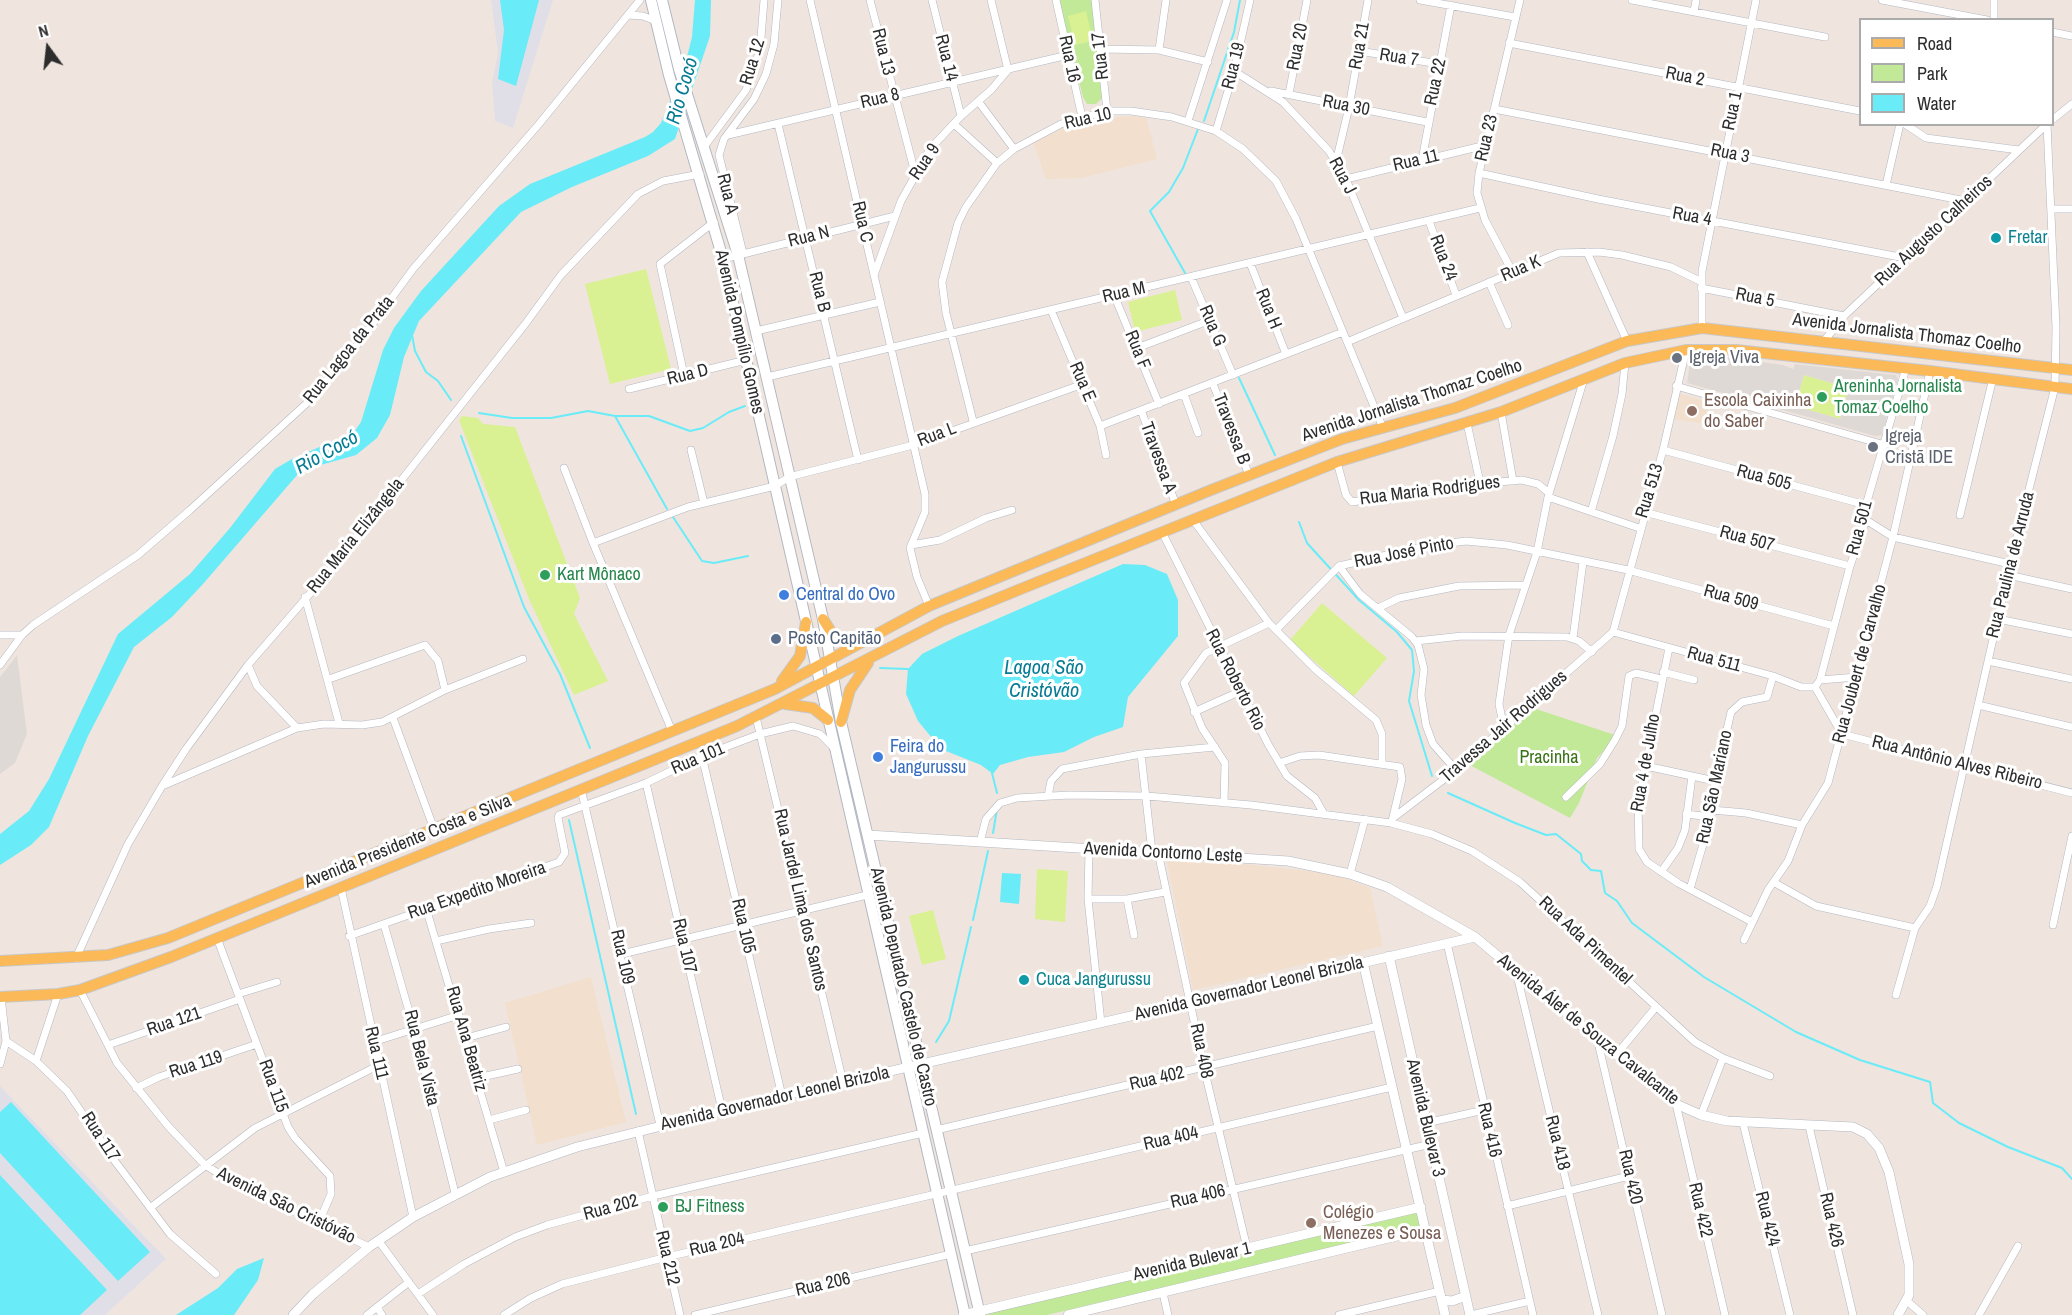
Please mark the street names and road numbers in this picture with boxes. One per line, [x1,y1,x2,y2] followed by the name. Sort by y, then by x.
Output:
[1345,21,1375,71] street label: Rua 21
[1283,22,1313,72] street label: Rua 20
[867,26,899,78] street label: Rua 13
[1088,31,1114,81] street label: Rua 17
[930,32,962,84] street label: Rua 14
[1053,33,1085,85] street label: Rua 16
[736,36,770,88] street label: Rua 12
[1218,40,1250,92] street label: Rua 19
[1378,44,1420,72] street label: Rua 7
[1420,56,1452,108] street label: Rua 22
[1664,63,1706,91] street label: Rua 2
[858,84,902,114] street label: Rua 8
[1718,89,1748,133] street label: Rua 1
[1321,91,1371,121] street label: Rua 30
[1062,103,1114,135] street label: Rua 10
[1471,112,1503,164] street label: Rua 23
[905,140,945,184] street label: Rua 9
[1709,140,1751,168] street label: Rua 3
[1391,145,1441,177] street label: Rua 11
[1323,154,1361,198] street label: Rua J
[712,171,742,217] street label: Rua A
[1871,171,1997,291] street label: Rua Augusto Calheiros
[847,199,877,245] street label: Rua C
[1671,203,1713,231] street label: Rua 4
[786,221,832,253] street label: Rua N
[1424,232,1462,284] street label: Rua 24
[710,248,768,416] street label: Avenida Pompílio Gomes
[1498,251,1544,287] street label: Rua K
[804,269,834,315] street label: Rua B
[1100,278,1148,308] street label: Rua M
[1734,284,1776,312] street label: Rua 5
[1250,286,1286,332] street label: Rua H
[299,292,399,408] street label: Rua Lagoa da Prata
[1194,302,1230,350] street label: Rua G
[1791,309,2023,359] street label: Avenida Jornalista Thomaz Coelho
[1119,327,1155,373] street label: Rua F
[1299,355,1525,447] street label: Avenida Jornalista Thomaz Coelho
[665,359,711,391] street label: Rua D
[1064,359,1100,405] street label: Rua E
[1208,391,1254,467] street label: Travessa B
[915,418,959,452] street label: Rua L
[1135,419,1181,497] street label: Travessa A
[1734,460,1794,496] street label: Rua 505
[1632,461,1668,521] street label: Rua 513
[1359,472,1501,510] street label: Rua Maria Rodrigues
[303,474,409,598] street label: Rua Maria Elizângela
[1982,490,2040,640] street label: Rua Paulina de Arruda
[1842,498,1878,558] street label: Rua 501
[1717,521,1777,557] street label: Rua 507
[1352,533,1456,573] street label: Rua José Pinto
[1701,580,1761,616] street label: Rua 509
[1828,582,1892,746] street label: Rua Joubert de Carvalho
[1200,626,1270,734] street label: Rua Roberto Rio
[1685,642,1743,678] street label: Rua 511
[1436,666,1572,788] street label: Travessa Jair Rodrigues
[1627,712,1665,814] street label: Rua 4 de Julho
[1692,728,1738,846] street label: Rua São Mariano
[1870,731,2044,795] street label: Rua Antônio Alves Ribeiro
[668,738,728,780] street label: Rua 101
[301,791,515,893] street label: Avenida Presidente Costa e Silva
[769,807,831,993] street label: Rua Jardel Lima dos Santos
[1083,838,1243,868] street label: Avenida Contorno Leste
[405,857,549,925] street label: Rua Expedito Moreira
[865,866,941,1108] street label: Avenida Deputado Castelo de Castro
[1534,892,1636,990] street label: Rua Ada Pimentel
[726,896,760,956] street label: Rua 105
[667,916,701,976] street label: Rua 107
[605,927,639,987] street label: Rua 109
[1493,950,1683,1110] street label: Avenida Álef de Souza Cavalcante
[1132,952,1366,1026] street label: Avenida Governador Leonel Brizola
[441,984,491,1094] street label: Rua Ana Beatriz
[144,1003,204,1041] street label: Rua 121
[399,1008,443,1108] street label: Rua Bela Vista
[1185,1021,1217,1081] street label: Rua 408
[359,1024,393,1082] street label: Rua 111
[167,1046,225,1084] street label: Rua 119
[253,1057,293,1115] street label: Rua 115
[1401,1057,1449,1179] street label: Avenida Bulevar 3
[658,1062,892,1136] street label: Avenida Governador Leonel Brizola
[1127,1062,1187,1096] street label: Rua 402
[1472,1100,1506,1160] street label: Rua 416
[76,1108,124,1166] street label: Rua 117
[1540,1113,1574,1173] street label: Rua 418
[1141,1122,1201,1156] street label: Rua 404
[1613,1147,1647,1207] street label: Rua 420
[213,1163,359,1249] street label: Avenida São Cristóvão
[1168,1180,1228,1214] street label: Rua 406
[1683,1180,1717,1240] street label: Rua 422
[1750,1189,1784,1249] street label: Rua 424
[581,1190,641,1226] street label: Rua 202
[1814,1190,1848,1250] street label: Rua 426
[650,1228,684,1288] street label: Rua 212
[687,1228,747,1262] street label: Rua 204
[1131,1238,1253,1286] street label: Avenida Bulevar 1
[793,1268,853,1302] street label: Rua 206

